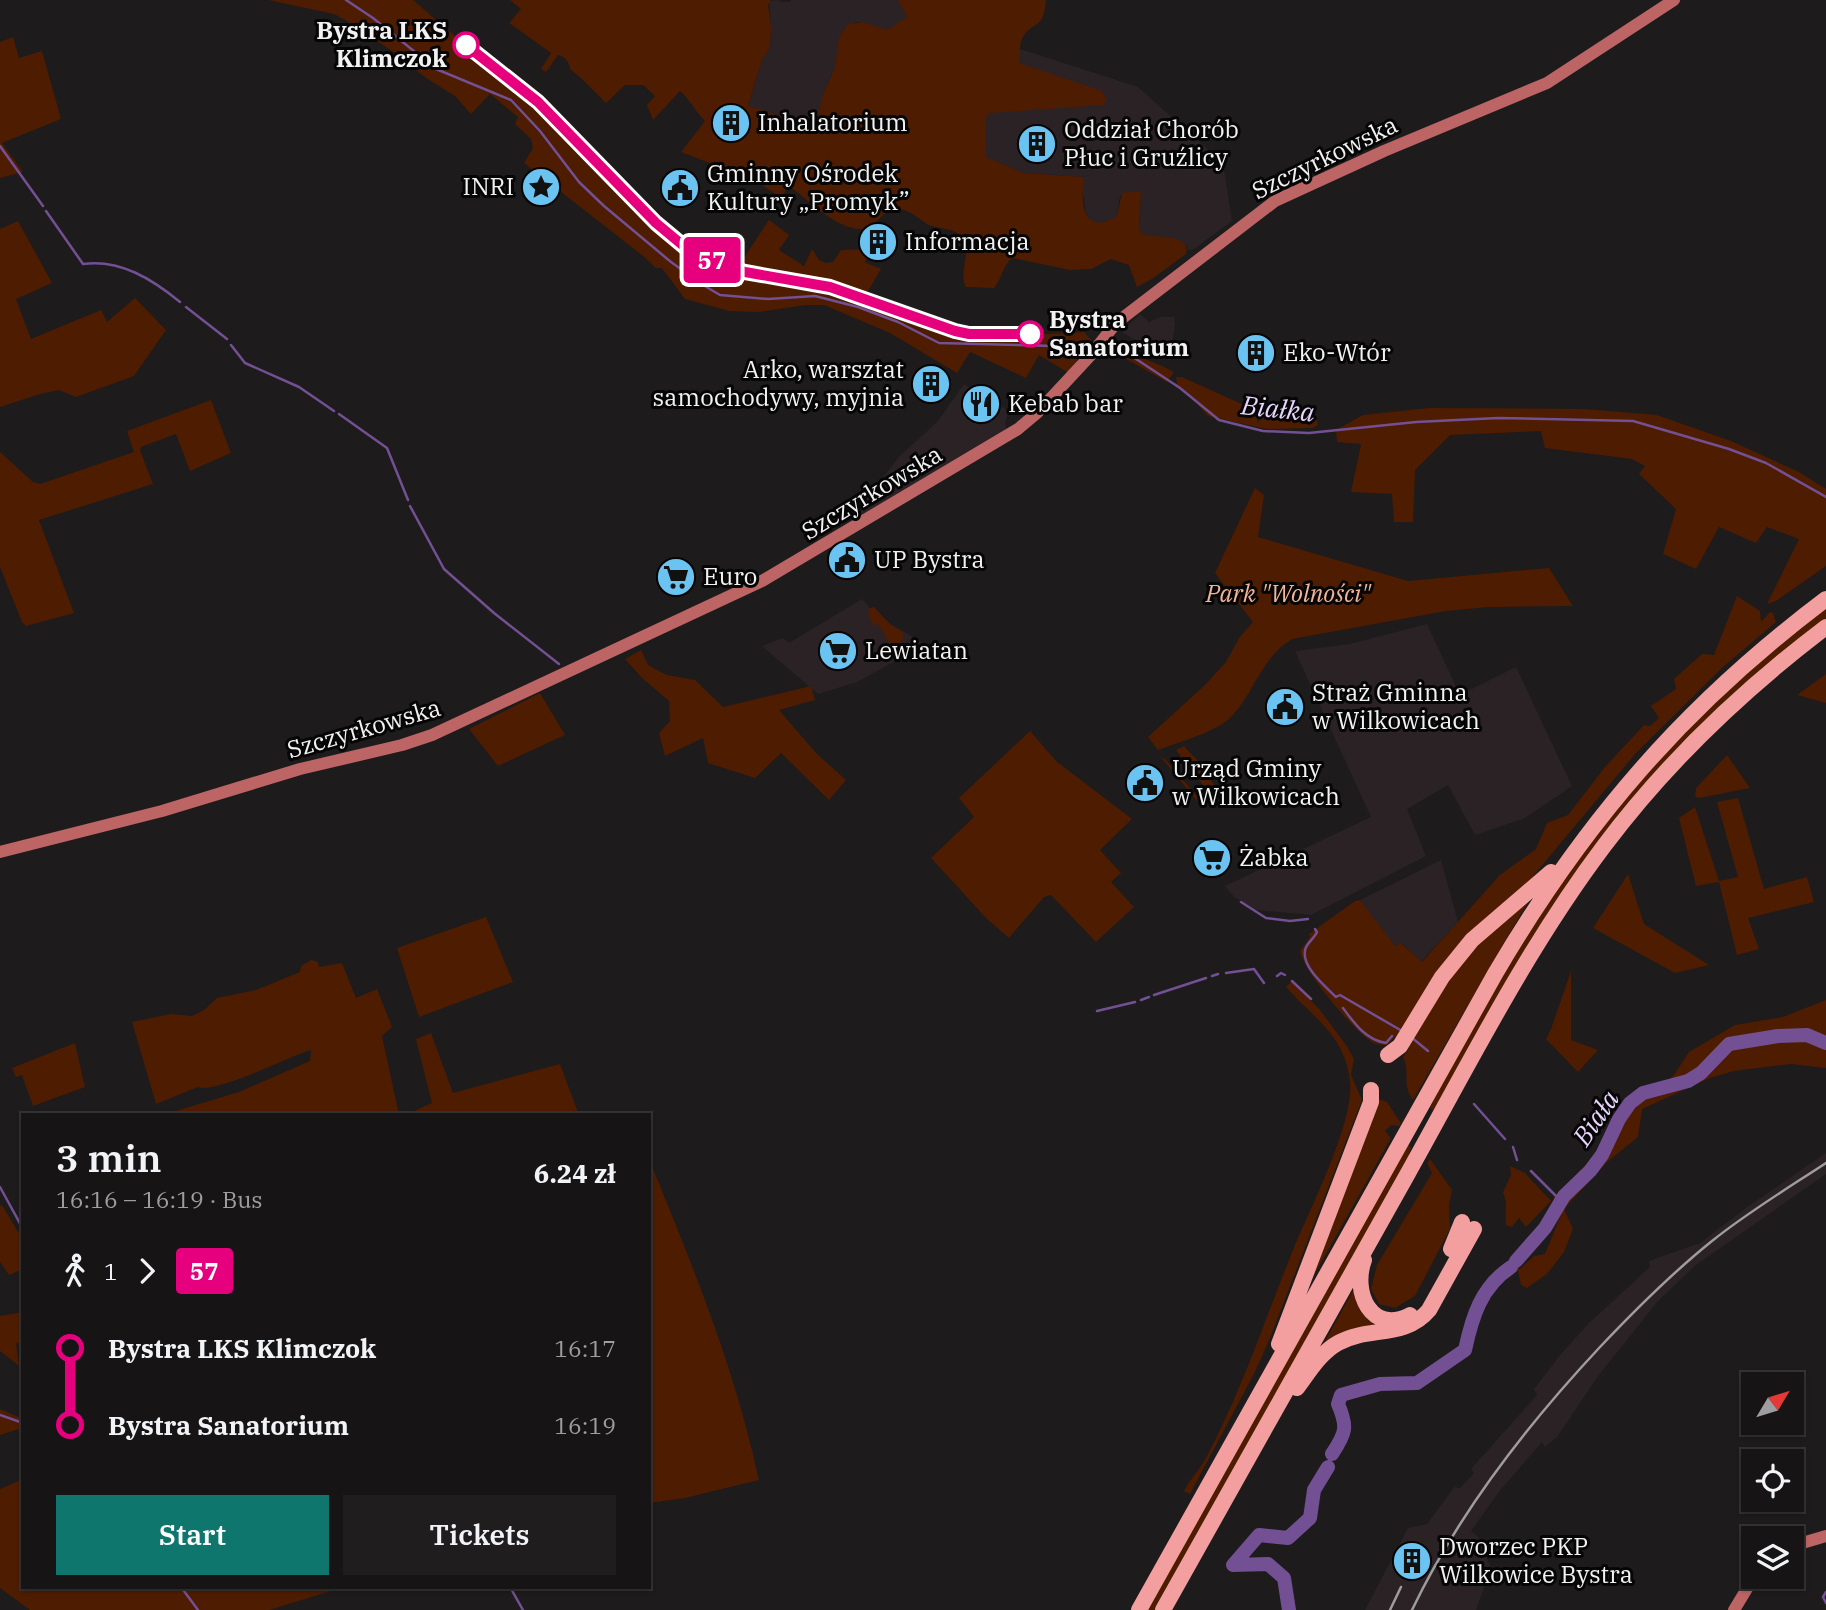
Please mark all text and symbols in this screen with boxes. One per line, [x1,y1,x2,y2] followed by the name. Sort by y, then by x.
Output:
[316,14,447,74] place label: Bystra LKS Klimczok
[453,32,479,58] marker: Bystra LKS Klimczok
[710,102,752,144] building icon: Inhalatorium
[758,106,908,138] place label: Inhalatorium
[1246,108,1403,206] street label: Szczyrkowska
[1064,113,1239,173] place label: Oddział Chorób Płuc i Gruźlicy
[1016,123,1058,165] building icon: Oddział Chorób Płuc i Gruźlicy
[707,157,910,217] place label: Gminny Ośrodek Kultury „Promyk”
[520,166,562,208] place icon: INRI
[659,167,701,209] public building icon: Gminny Ośrodek Kultury „Promyk”
[463,170,514,202] place label: INRI
[857,221,899,263] building icon: Informacja
[905,225,1030,257] place label: Informacja
[680,237,744,283] line badge: 57
[698,244,726,276] text: 57
[1049,303,1189,363] place label: Bystra Sanatorium
[1017,321,1043,347] marker: Bystra Sanatorium
[1235,332,1277,374] building icon: Eko-Wtór
[1283,336,1391,368] place label: Eko-Wtór
[652,353,904,413] place label: Arko, warsztat samochodywy, myjnia
[910,363,952,405] building icon: Arko, warsztat samochodywy, myjnia
[960,383,1002,425] restaurant icon: Kebab bar
[1008,387,1123,419] place label: Kebab bar
[1239,387,1316,429] water label: Białka
[795,438,948,547] street label: Szczyrkowska
[826,539,868,581] public building icon: UP Bystra
[874,543,985,575] place label: UP Bystra
[655,556,697,598] supermarket icon: Euro
[703,560,757,592] place label: Euro
[1205,577,1372,609] park label: Park "Wolności"
[817,630,859,672] supermarket icon: Lewiatan
[865,634,968,666] place label: Lewiatan
[1312,676,1480,736] place label: Straż Gminna w Wilkowicach
[1264,686,1306,728] public building icon: Straż Gminna w Wilkowicach
[283,691,444,765] street label: Szczyrkowska
[1172,752,1340,812] place label: Urząd Gminy w Wilkowicach
[1124,762,1166,804] public building icon: Urząd Gminy w Wilkowicach
[1191,837,1233,879] supermarket icon: Żabka
[1239,841,1309,873] place label: Żabka
[1564,1083,1626,1153] water label: Biała
[56,1133,162,1182] text: 3 min
[534,1156,616,1190] text: 6.24 zł
[56,1184,263,1214] text: 16:16 – 16:19 · Bus
[56,1252,94,1290] icon: walk
[128,1252,166,1290] icon: forward
[190,1255,219,1287] text: 57
[104,1256,118,1286] text: 1
[108,1331,376,1365] text: Bystra LKS Klimczok
[554,1333,616,1363] text: 16:17
[1741,1372,1804,1435] north arrow
[1741,1372,1804,1589] map controls
[108,1408,349,1442] text: Bystra Sanatorium
[554,1410,616,1440] text: 16:19
[1741,1449,1804,1512] button: locate
[56,1495,329,1575] button: Start
[343,1495,616,1575] button: Tickets
[1741,1526,1804,1589] button: layers
[1439,1530,1633,1590] place label: Dworzec PKP Wilkowice Bystra
[1391,1540,1433,1582] building icon: Dworzec PKP Wilkowice Bystra

